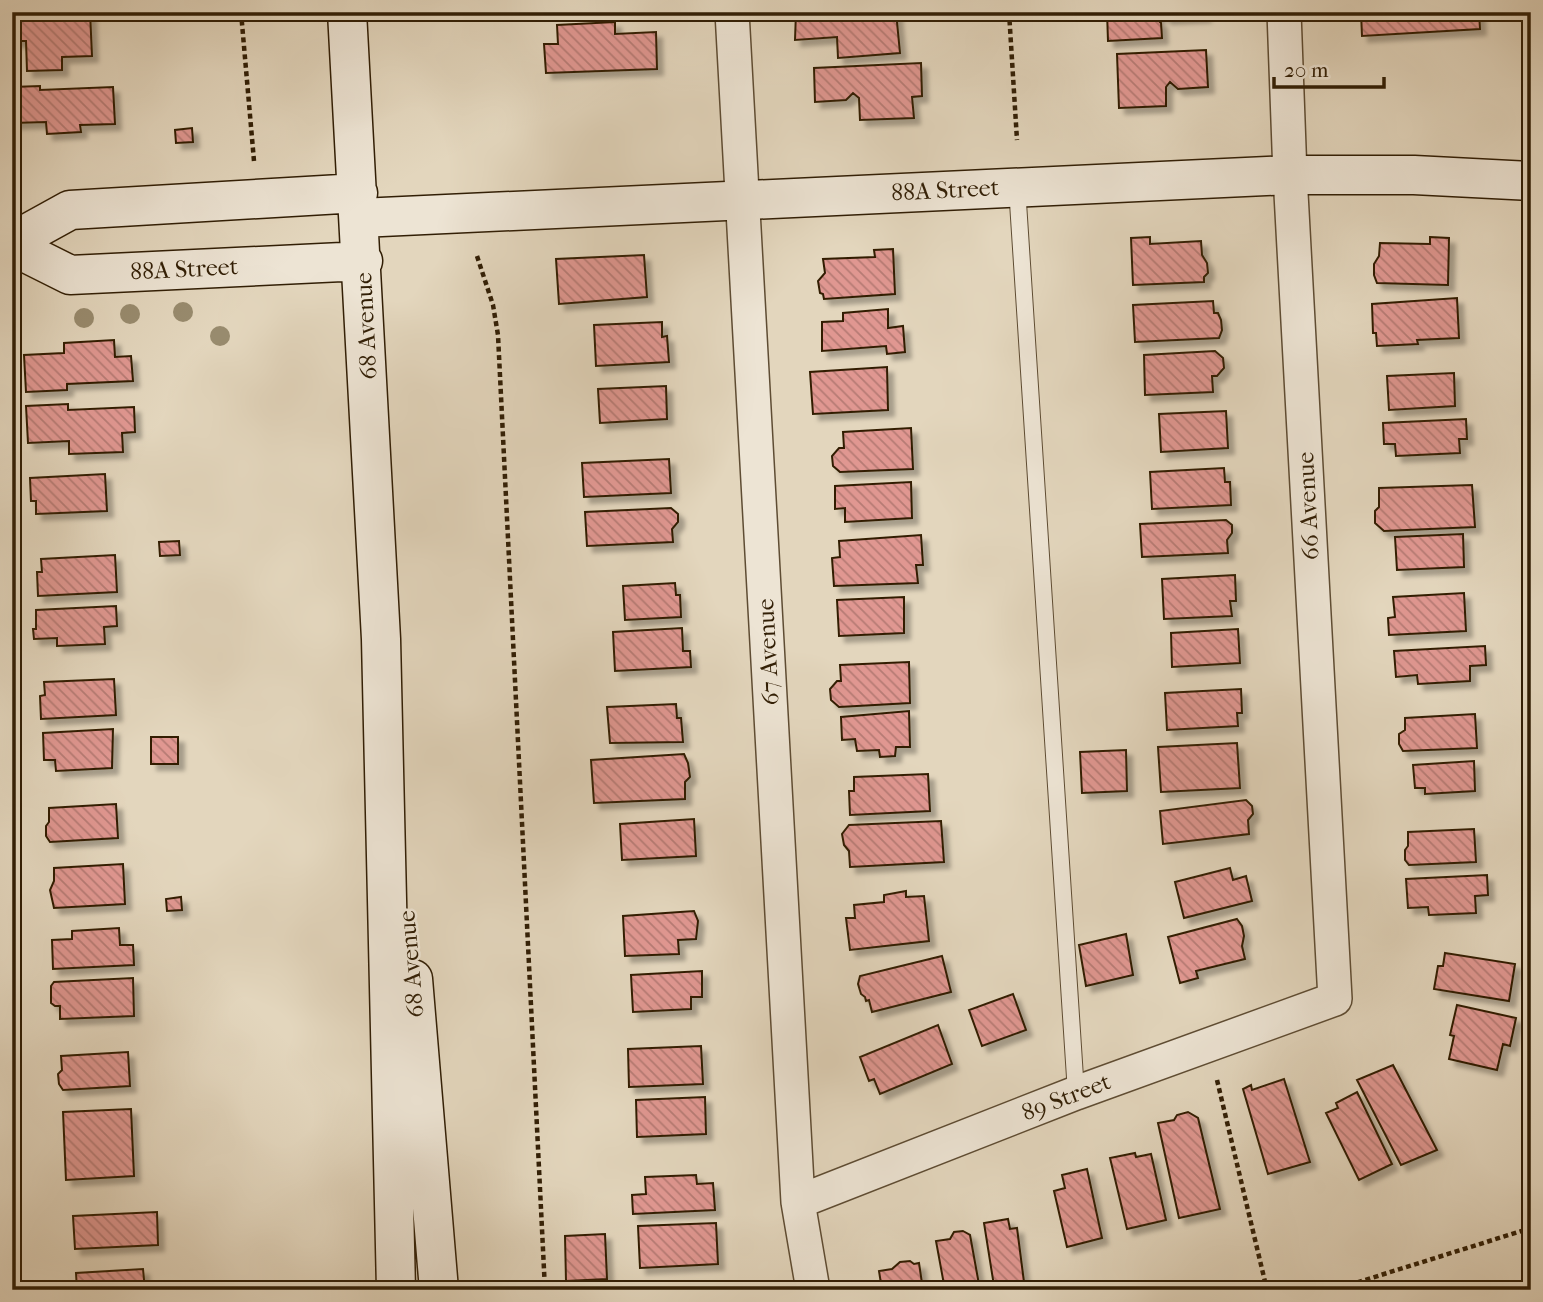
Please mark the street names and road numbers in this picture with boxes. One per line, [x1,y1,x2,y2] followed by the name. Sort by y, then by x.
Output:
[890,173,1000,207] street label: 88A Street
[129,252,239,286] street label: 88A Street
[349,271,383,380] street label: 68 Avenue
[1291,451,1325,561] street label: 66 Avenue
[751,598,785,706] street label: 67 Avenue
[392,909,430,1019] street label: 68 Avenue
[1018,1067,1115,1127] street label: 89 Street

